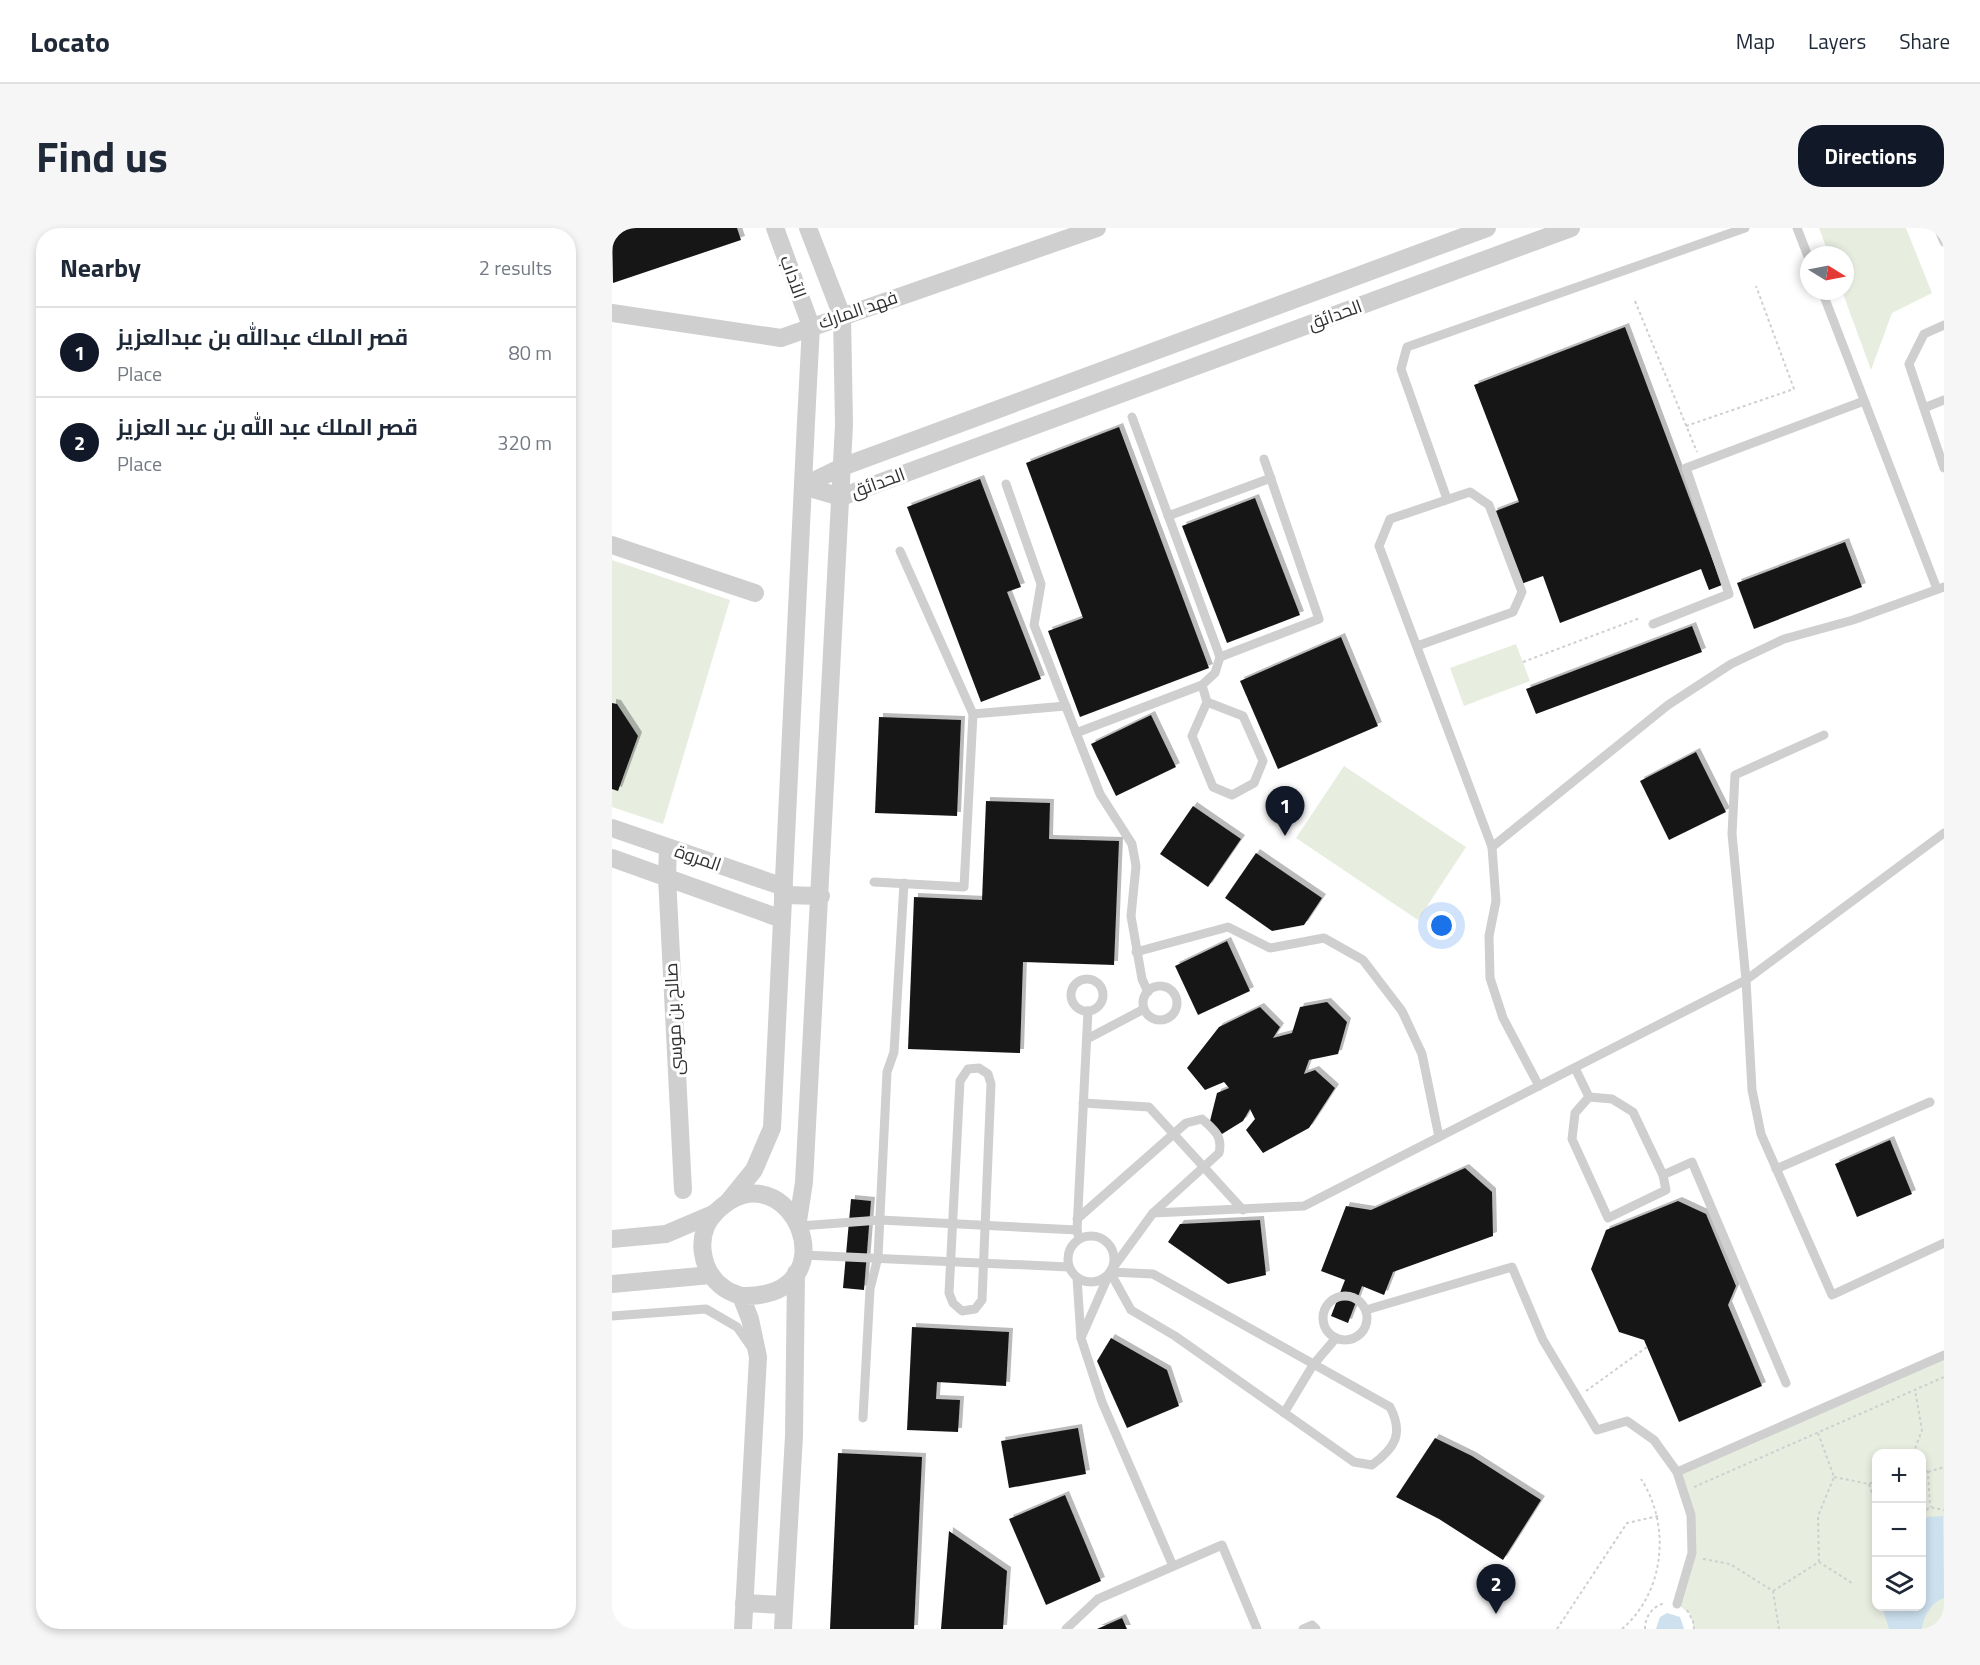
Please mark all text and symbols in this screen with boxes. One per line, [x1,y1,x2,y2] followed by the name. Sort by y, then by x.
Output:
[30,20,110,63] text: Locato
[1736,25,1775,57] text: Map
[1808,25,1866,57] text: Layers
[1899,25,1950,57] text: Share
[36,124,168,188] text: Find us
[1798,125,1944,187] button: Directions
[1800,246,1854,300] north arrow
[60,248,141,287] text: Nearby
[773,251,814,302] street label: الآداب
[479,252,552,283] text: 2 results
[814,283,901,336] street label: فهد المارك
[1304,292,1366,337] street label: الحدائق
[117,320,408,354] text: قصر الملك عبدالله بن عبدالعزيز
[74,337,85,368] text: 1
[508,337,552,368] text: 80 m
[117,358,162,389] text: Place
[117,410,418,444] text: قصر الملك عبد الله بن عبد العزيز
[74,427,85,458] text: 2
[497,427,552,458] text: 320 m
[117,448,162,479] text: Place
[847,460,909,505] street label: الحدائق
[1266,786,1304,836] pin: 1
[671,837,725,878] street label: المروة
[1427,911,1456,940] your location
[657,962,690,1076] street label: صالح بن موسى
[1872,1449,1926,1611] map controls
[1872,1449,1926,1503] button: +
[1872,1503,1926,1557] button: −
[1872,1557,1926,1611] button: layers
[1476,1564,1516,1614] pin: 2

